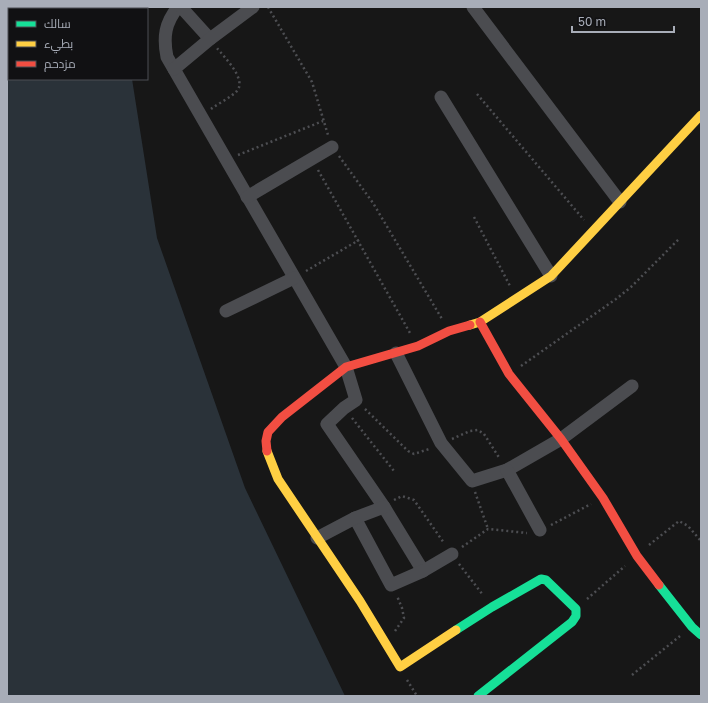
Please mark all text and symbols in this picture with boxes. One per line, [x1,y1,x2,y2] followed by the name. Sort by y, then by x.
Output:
[8,8,148,80] legend
[572,8,674,34] scale bar
[578,14,606,29] text: 50 m
[44,16,71,31] text: سالك
[44,36,73,54] text: بطيء
[44,56,76,72] text: مزدحم

